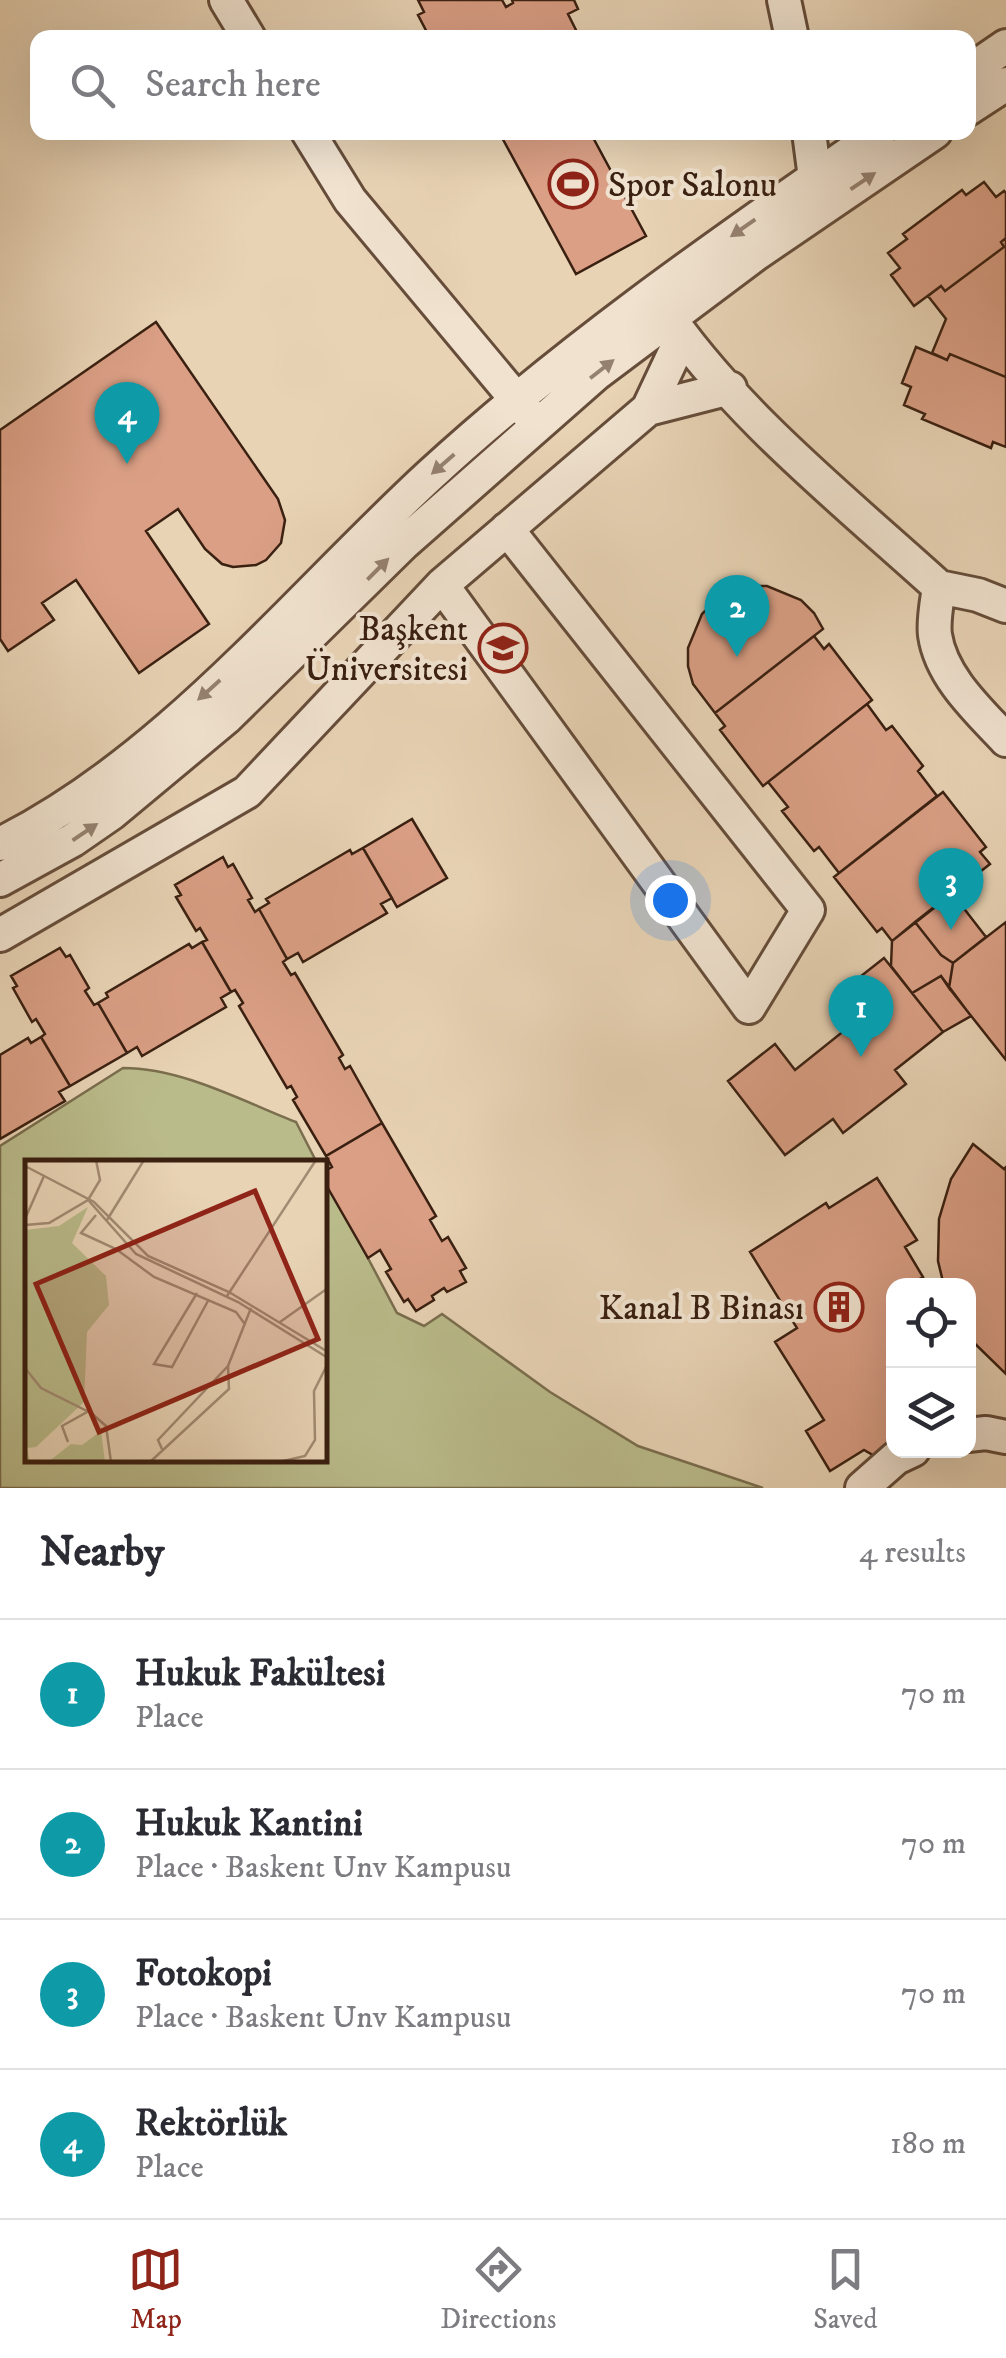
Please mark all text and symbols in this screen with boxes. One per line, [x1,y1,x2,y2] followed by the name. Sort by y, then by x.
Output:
[30,30,976,140] search box
[65,58,120,113] icon: search
[145,61,321,109] text: Search here
[547,158,599,210] sports icon: Spor Salonu
[608,164,777,208] place label: Spor Salonu
[850,172,877,191] one-way arrow
[730,218,756,238] one-way arrow
[589,360,615,380] one-way arrow
[94,382,160,464] pin: 4
[430,453,455,475] one-way arrow
[366,557,390,581] one-way arrow
[704,574,770,657] pin: 2
[305,608,468,692] place label: Başkent Üniversitesi
[477,622,529,674] school or university icon: Başkent Üniversitesi
[197,679,222,701] one-way arrow
[71,823,98,842] one-way arrow
[918,848,984,930] pin: 3
[645,875,696,926] your location
[828,974,894,1057] pin: 1
[25,1160,328,1463] inset map
[886,1278,976,1458] map controls
[886,1278,976,1368] button: locate
[813,1281,865,1333] building icon: Kanal B Binası
[599,1287,804,1331] place label: Kanal B Binası
[886,1368,976,1458] button: layers
[40,1527,164,1579] text: Nearby
[859,1533,966,1573] text: 4 results
[135,1650,386,1698] text: Hukuk Fakültesi
[67,1674,78,1714] text: 1
[901,1674,966,1714] text: 70 m
[135,1698,204,1738] text: Place
[135,1800,363,1848] text: Hukuk Kantini
[65,1824,80,1864] text: 2
[901,1824,966,1864] text: 70 m
[135,1848,511,1888] text: Place · Baskent Unv Kampusu
[135,1950,272,1998] text: Fotokopi
[67,1974,78,2014] text: 3
[901,1974,966,2014] text: 70 m
[135,1998,511,2038] text: Place · Baskent Unv Kampusu
[135,2100,287,2148] text: Rektörlük
[63,2124,82,2164] text: 4
[890,2124,966,2164] text: 180 m
[135,2148,204,2188] text: Place
[128,2242,183,2337] tab: Map
[440,2242,556,2337] tab: Directions
[813,2242,878,2337] tab: Saved

